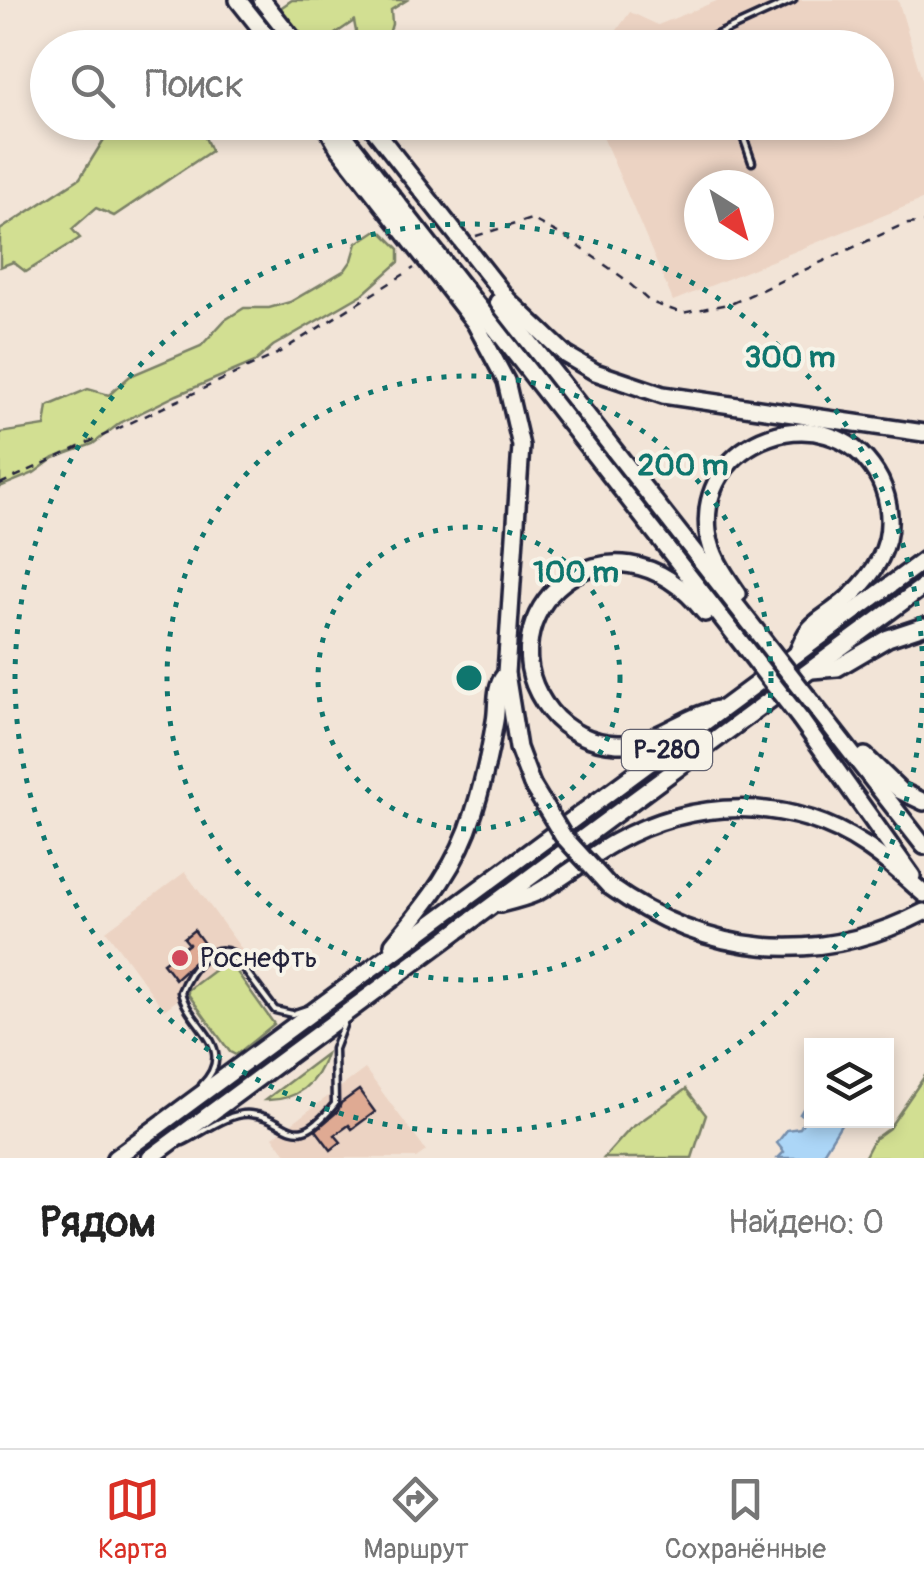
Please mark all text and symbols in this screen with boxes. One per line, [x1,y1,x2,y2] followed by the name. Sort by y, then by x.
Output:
[30,30,894,140] search box
[65,58,120,113] icon: search
[145,61,244,109] text: Поиск
[684,170,774,260] north arrow
[745,339,835,376] text: 300 m
[638,447,728,484] text: 200 m
[533,554,619,591] text: 100 m
[451,660,487,696] centre of rings
[622,730,712,770] road number: Р-280
[200,941,318,976] place label: Роснефть
[169,947,191,969] marker: Роснефть
[804,1038,894,1128] map controls
[804,1038,894,1128] button: layers
[40,1197,156,1249] text: Рядом
[728,1203,884,1243] text: Найдено: 0
[98,1472,167,1567] tab: Карта
[363,1472,469,1567] tab: Маршрут
[665,1472,826,1567] tab: Сохранённые

